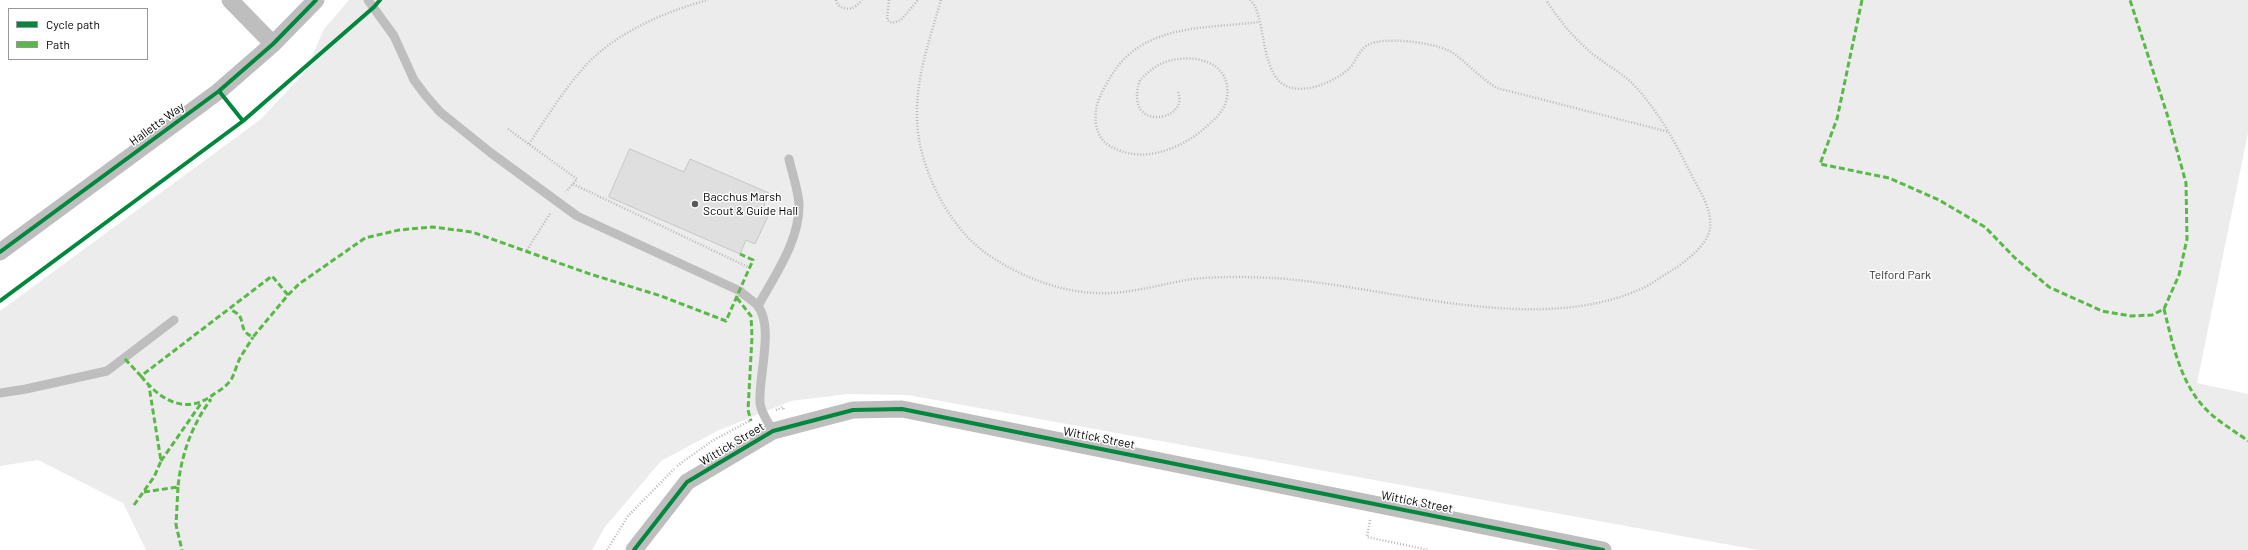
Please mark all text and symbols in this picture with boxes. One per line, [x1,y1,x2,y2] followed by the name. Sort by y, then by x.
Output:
[8,8,148,60] legend
[46,17,100,31] text: Cycle path
[46,37,70,51] text: Path
[127,99,187,149] street label: Halletts Way
[703,190,798,218] place label: Bacchus Marsh Scout & Guide Hall
[690,199,700,209] marker: Bacchus Marsh Scout & Guide Hall
[1869,268,1931,282] park label: Telford Park
[697,419,767,469] street label: Wittick Street
[1062,424,1136,452] street label: Wittick Street
[1380,488,1454,516] street label: Wittick Street

